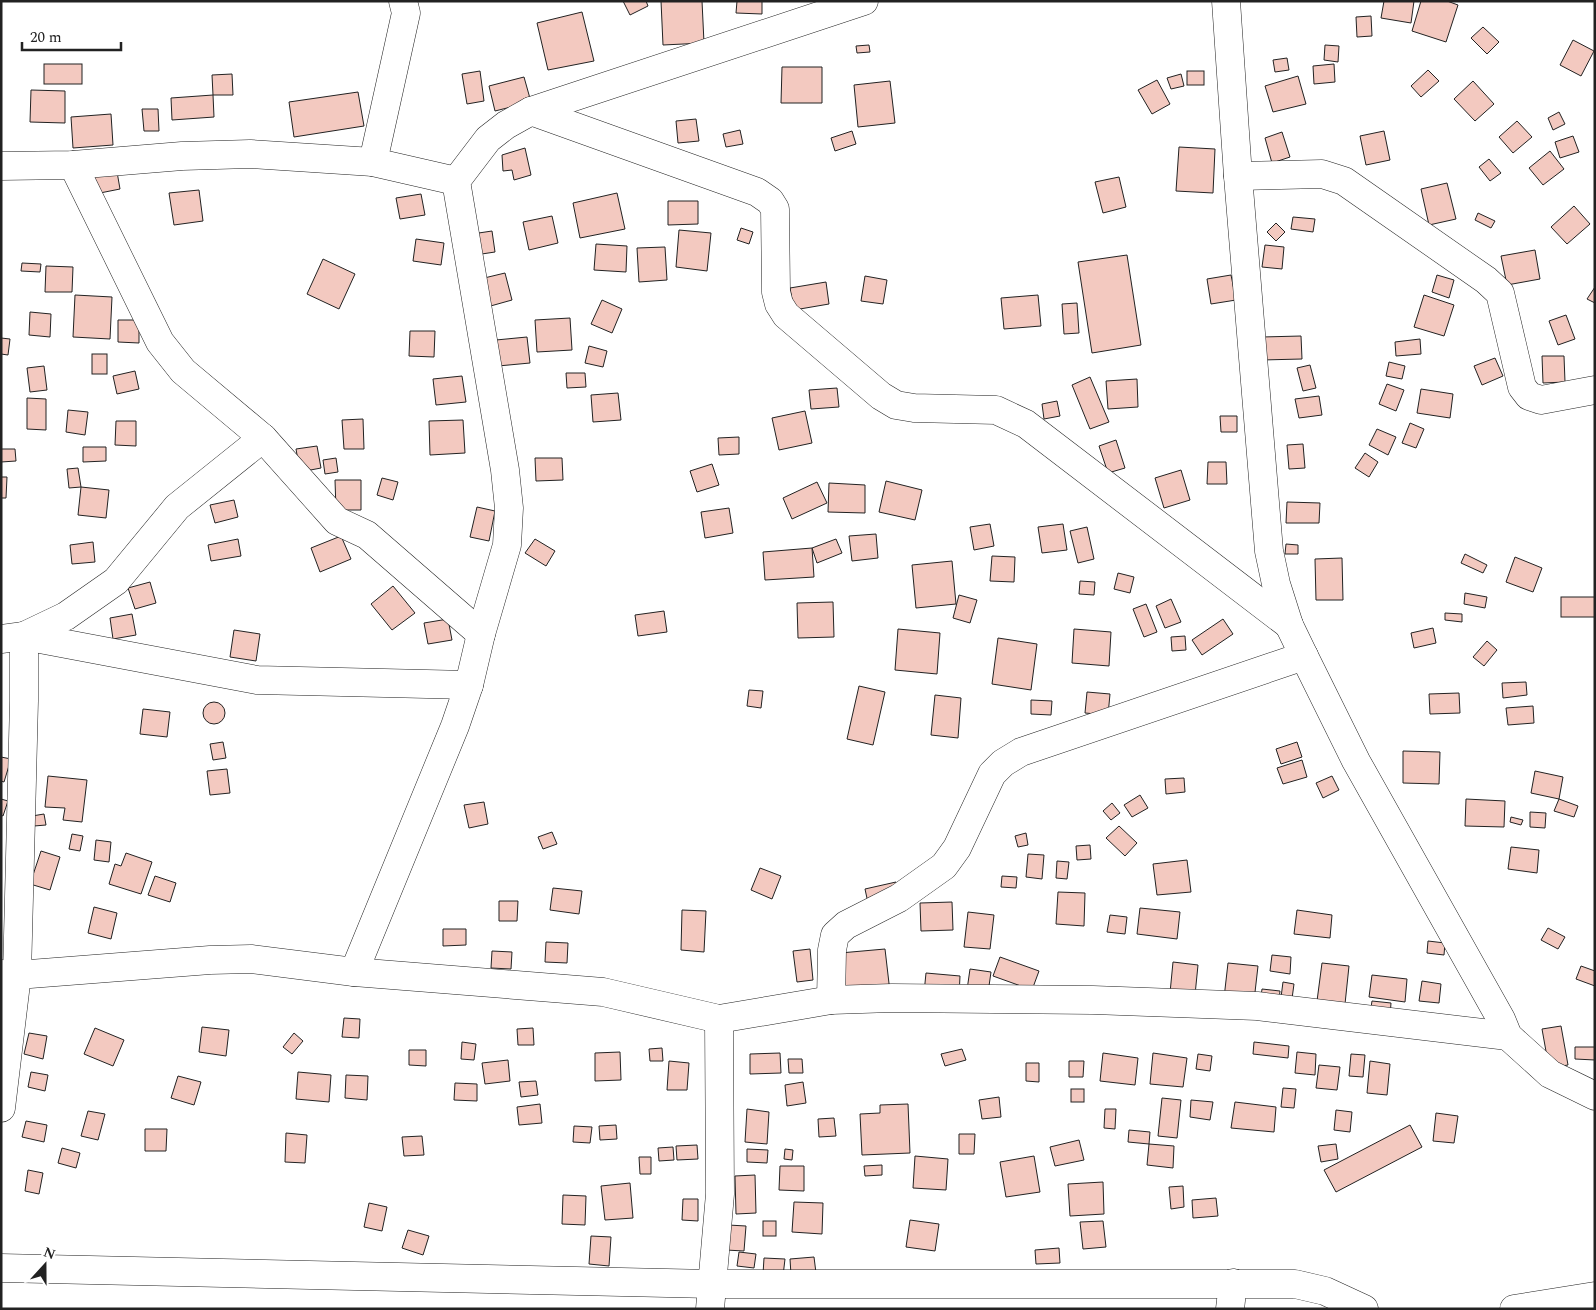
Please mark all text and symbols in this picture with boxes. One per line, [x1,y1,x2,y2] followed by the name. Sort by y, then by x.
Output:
[22,20,121,52] scale bar
[30,26,62,49] text: 20 m
[20,1240,70,1290] north arrow
[40,1241,59,1265] text: N

